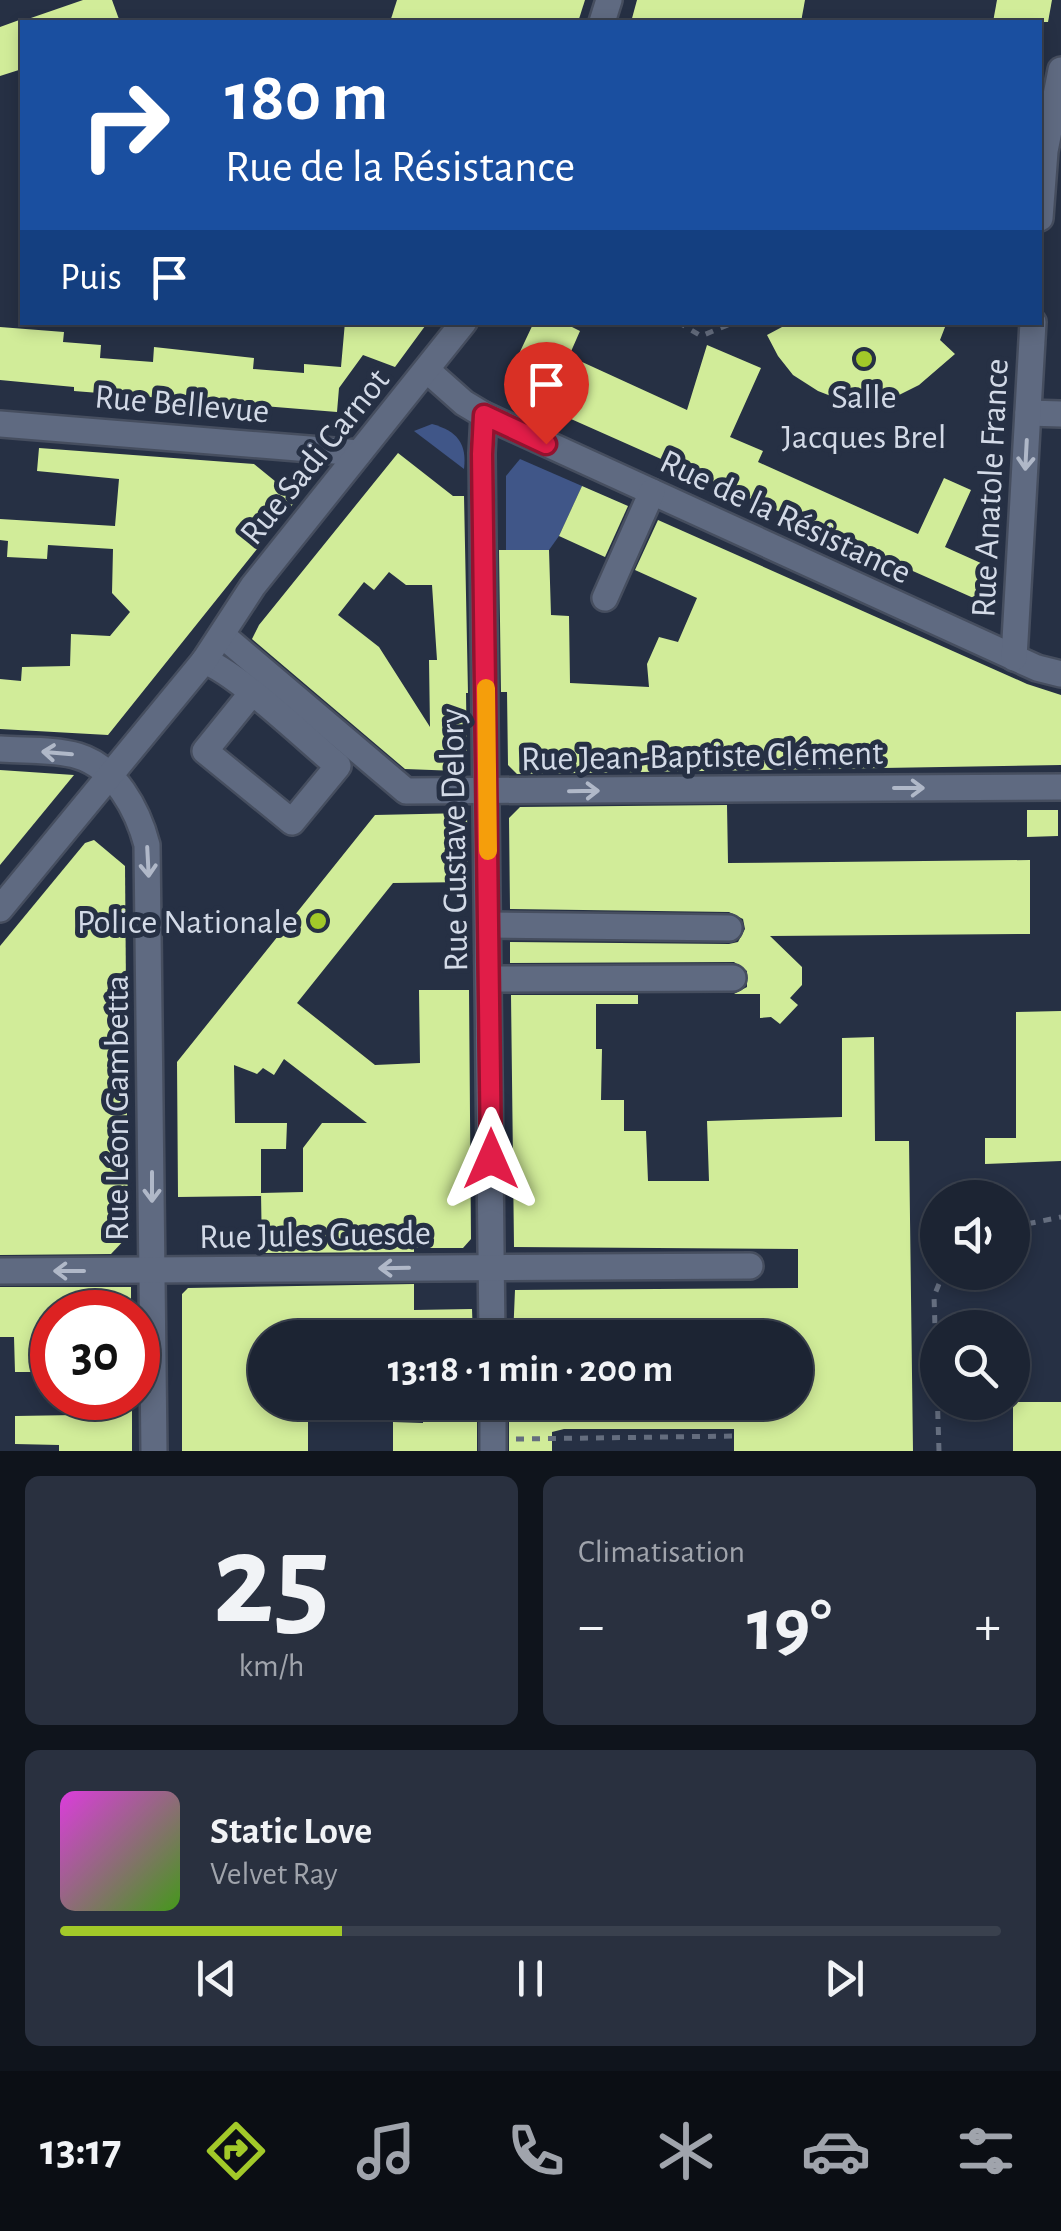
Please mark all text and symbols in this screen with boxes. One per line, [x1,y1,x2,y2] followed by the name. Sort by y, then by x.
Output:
[60,60,190,190] icon: right
[225,63,388,133] text: 180 m
[225,145,575,190] text: Rue de la Résistance
[142,250,197,305] icon: arrive
[60,259,122,297] text: Puis
[504,342,589,445] pin
[853,348,875,370] marker: Salle Jacques Brel
[519,357,574,412] icon: arrive
[966,358,1015,618] street label: Rue Anatole France
[234,363,396,551] street label: Rue Sadi Carnot
[93,379,271,430] street label: Rue Bellevue
[782,380,946,455] place label: Salle Jacques Brel
[1016,438,1035,470] one-way arrow
[655,444,916,591] street label: Rue de la Résistance
[435,708,474,972] street label: Rue Gustave Delory
[520,736,884,777] street label: Rue Jean-Baptiste Clément
[42,744,74,763] one-way arrow
[892,778,925,798] one-way arrow
[568,782,600,800] one-way arrow
[139,845,158,878] one-way arrow
[77,905,298,940] place label: Police Nationale
[307,910,329,932] marker: Police Nationale
[100,975,135,1241] street label: Rue Léon Gambetta
[439,1107,543,1211] position arrow
[142,1170,162,1202] one-way arrow
[920,1180,1030,1420] map controls
[920,1180,1030,1290] button: sound
[199,1216,431,1255] street label: Rue Jules Guesde
[379,1258,412,1278] one-way arrow
[54,1262,86,1280] one-way arrow
[30,1290,160,1420] speed limit sign: 30
[920,1310,1030,1420] button: search
[388,1351,673,1389] text: 13:18 · 1 min · 200 m
[213,1517,330,1647] text: 25
[578,1536,745,1568] text: Climatisation
[747,1589,832,1664] text: 19°
[578,1599,604,1654] text: −
[975,1599,1001,1654] text: +
[238,1650,305,1682] text: km/h
[210,1813,372,1851] text: Static Love
[210,1858,338,1890] text: Velvet Ray
[189,1951,244,2006] icon: previous
[503,1951,558,2006] icon: pause
[817,1951,872,2006] icon: next
[201,2116,271,2186] icon: directions
[351,2116,421,2186] icon: music
[501,2116,571,2186] icon: phone
[651,2116,721,2186] icon: climate
[801,2116,871,2186] icon: car
[951,2116,1021,2186] icon: filters
[40,2128,122,2173] text: 13:17

